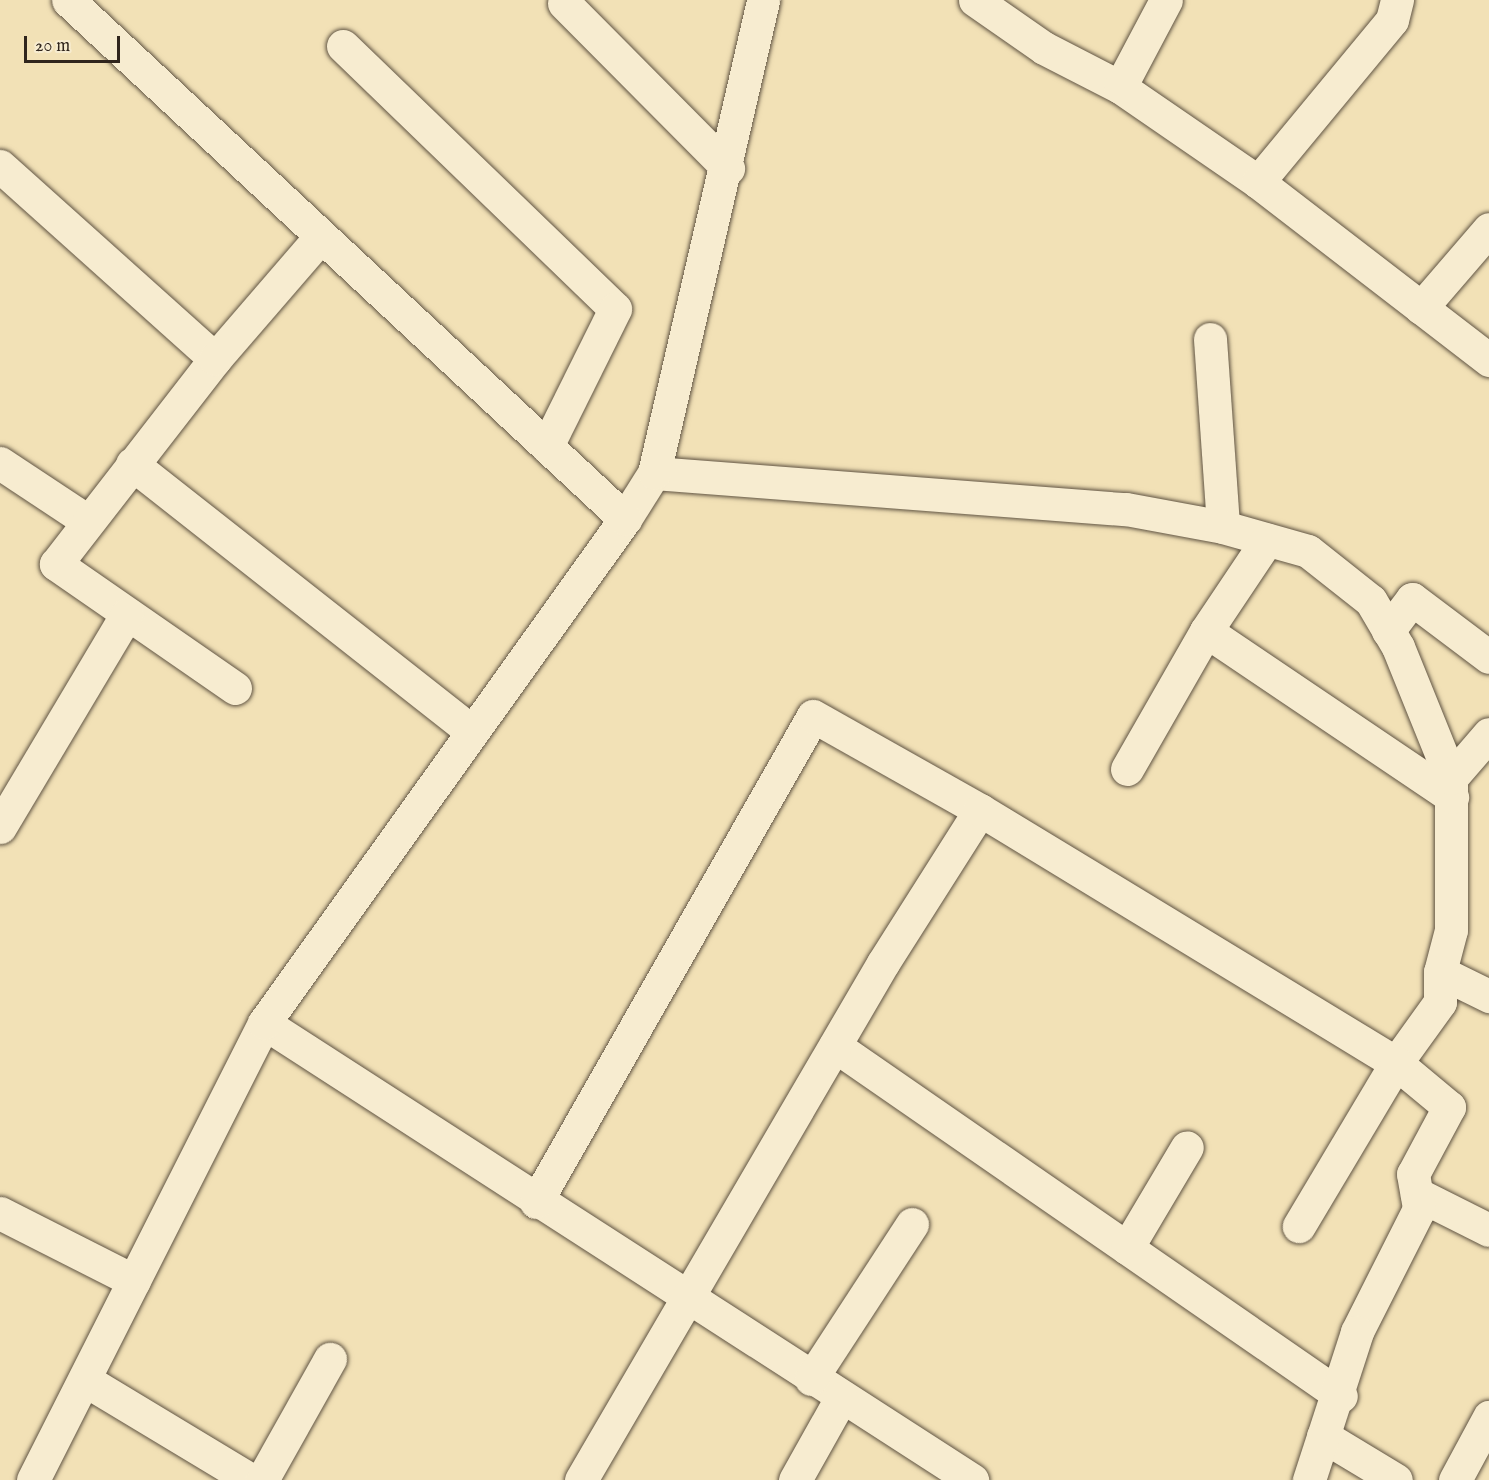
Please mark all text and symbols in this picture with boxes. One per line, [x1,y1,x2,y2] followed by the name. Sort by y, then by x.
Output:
[27,24,123,62] scale bar
[35,35,70,58] text: 20 m

